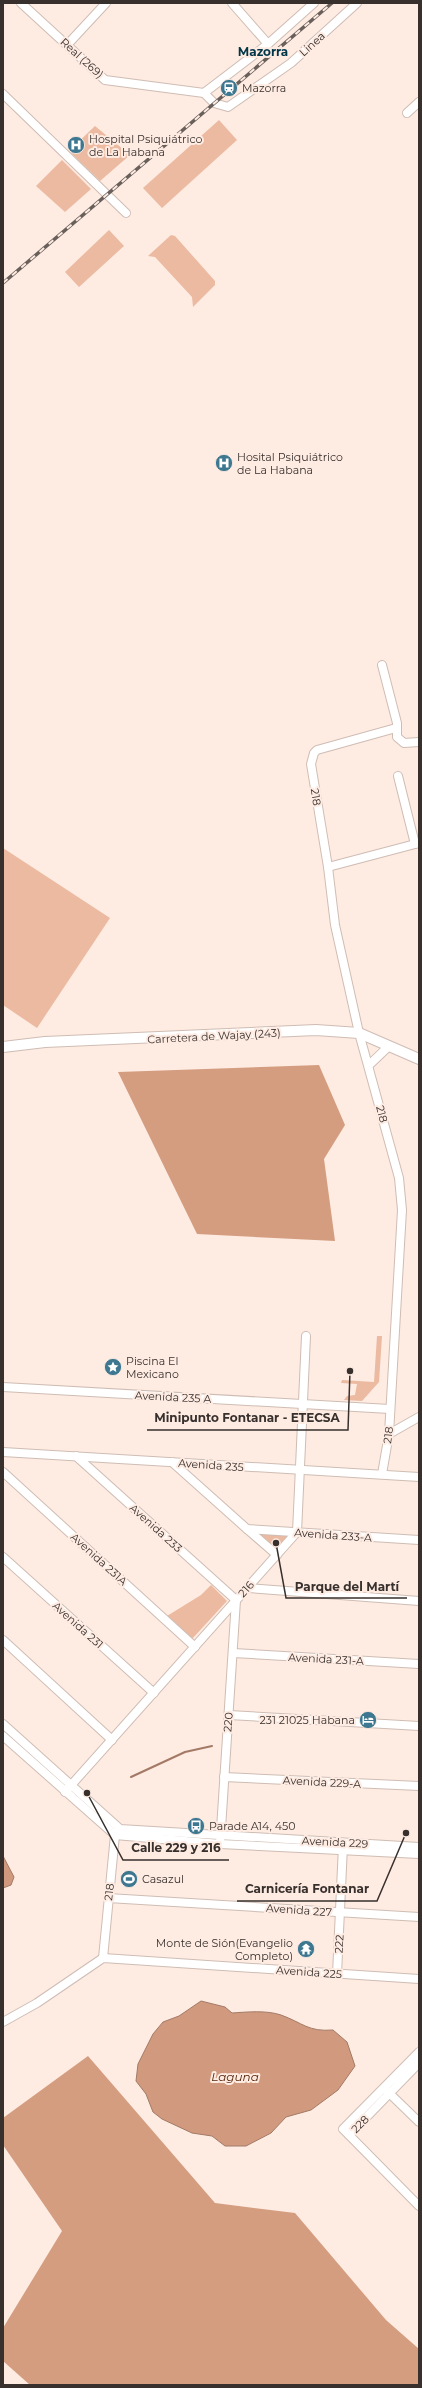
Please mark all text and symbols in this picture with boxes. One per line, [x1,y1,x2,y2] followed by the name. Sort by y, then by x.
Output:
[296,29,328,59] street label: Linea
[57,35,107,81] street label: Real (269)
[238,44,288,59] district label: Mazorra
[219,78,239,98] station icon: Mazorra
[242,81,286,95] place label: Mazorra
[89,132,202,159] place label: Hospital Psiquiátrico de La Habana
[66,135,86,155] hospital icon: Hospital Psiquiátrico de La Habana
[237,450,343,477] place label: Hosital Psiquiátrico de La Habana
[214,453,234,473] hospital icon: Hosital Psiquiátrico de La Habana
[308,787,324,807] street label: 218
[147,1026,281,1046] street label: Carretera de Wajay (243)
[373,1104,391,1124] street label: 218
[126,1354,179,1381] place label: Piscina El Mexicano
[103,1357,123,1377] place icon: Piscina El Mexicano
[134,1388,212,1406] street label: Avenida 235 A
[147,1406,348,1430] callout: Minipunto Fontanar - ETECSA
[154,1410,341,1425] text: Minipunto Fontanar - ETECSA
[380,1426,396,1444] street label: 218
[178,1456,244,1474] street label: Avenida 235
[127,1501,185,1555] street label: Avenida 233
[294,1525,372,1545] street label: Avenida 233-A
[68,1530,130,1588] street label: Avenida 231A
[286,1574,407,1598] callout: Parque del Martí
[235,1578,257,1600] street label: 216
[295,1579,401,1594] text: Parque del Martí
[50,1598,106,1652] street label: Avenida 231
[288,1650,364,1668] street label: Avenida 231-A
[358,1710,378,1730] hotel icon: 231 21025 Habana
[220,1712,236,1732] street label: 220
[260,1713,355,1727] place label: 231 21025 Habana
[282,1773,362,1791] street label: Avenida 229-A
[186,1816,206,1836] bus stop icon: Parade A14, 450
[209,1819,296,1833] place label: Parade A14, 450
[301,1833,369,1851] street label: Avenida 229
[123,1836,229,1860] callout: Calle 229 y 216
[131,1840,221,1855] text: Calle 229 y 216
[119,1869,139,1889] sports icon: Casazul
[142,1872,184,1886] place label: Casazul
[237,1877,377,1901] callout: Carnicería Fontanar
[245,1881,369,1896] text: Carnicería Fontanar
[101,1883,117,1901] street label: 218
[265,1901,333,1919] street label: Avenida 227
[332,1934,346,1954] street label: 222
[156,1936,293,1963] place label: Monte de Sión(Evangelio Completo)
[296,1939,316,1959] temple icon: Monte de Sión(Evangelio Completo)
[276,1963,342,1981] street label: Avenida 225
[211,2069,259,2084] water label: Laguna
[348,2112,372,2136] street label: 228

